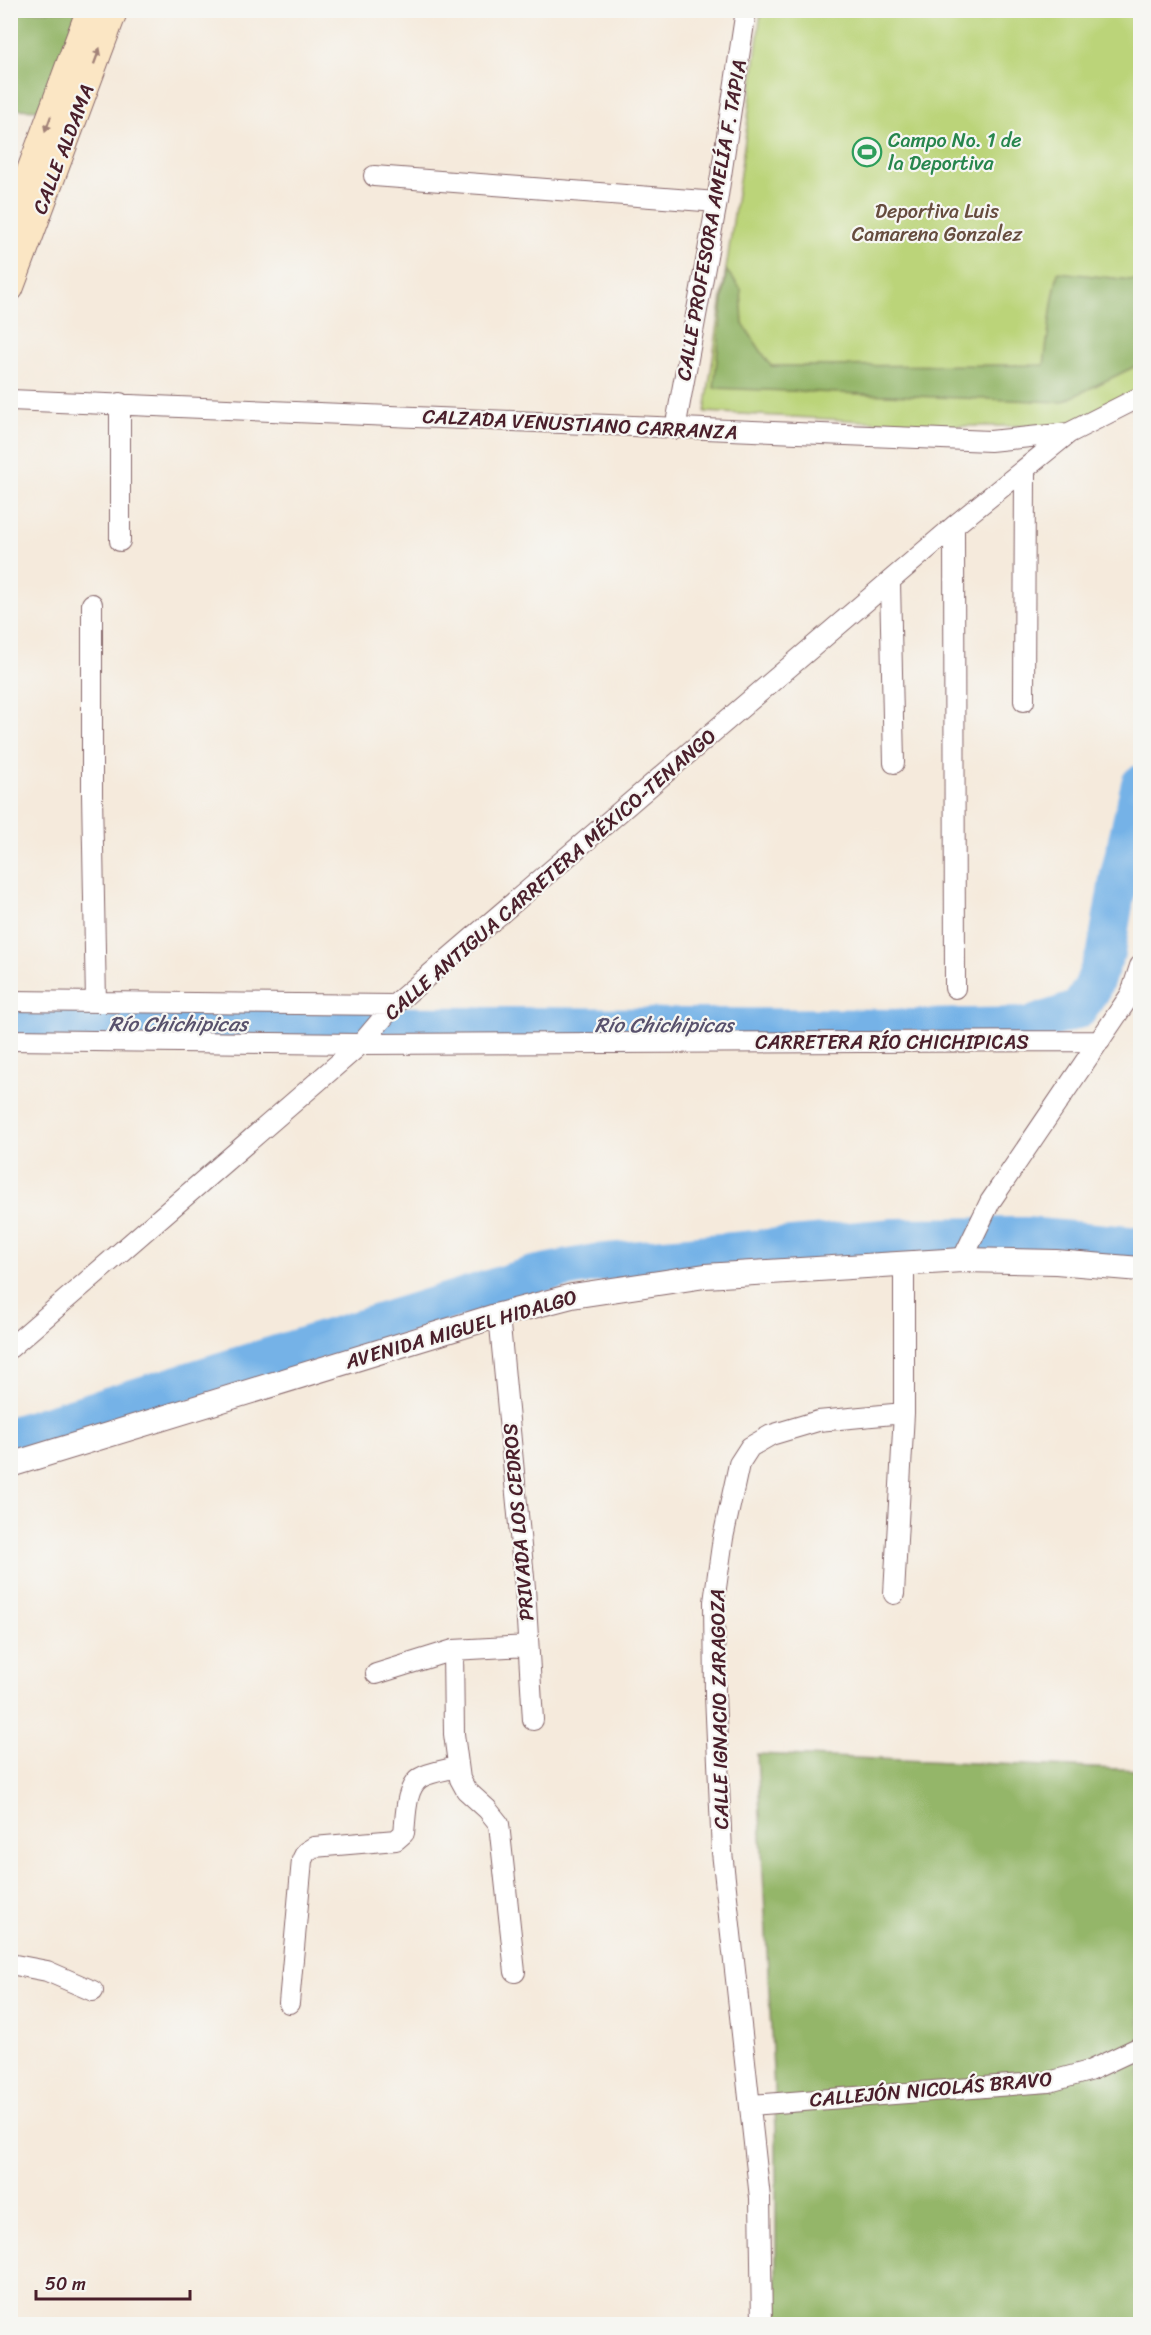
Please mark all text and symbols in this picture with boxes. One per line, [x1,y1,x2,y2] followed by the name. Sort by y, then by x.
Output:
[93,47,103,65] one-way arrow
[666,57,757,383] street label: CALLE PROFESORA AMELÍA F. TAPIA
[23,79,104,219] street label: CALLE ALDAMA
[42,116,52,134] one-way arrow
[888,123,1022,181] place label: Campo No. 1 de la Deportiva
[851,136,883,168] sports icon: Campo No. 1 de la Deportiva
[852,194,1023,252] park label: Deportiva Luis Camarena Gonzalez
[422,399,738,450] street label: CALZADA VENUSTIANO CARRANZA
[376,720,725,1029] street label: CALLE ANTIGUA CARRETERA MÉXICO-TENANGO
[109,1005,250,1043] water label: Río Chichipicas
[595,1006,736,1044] water label: Río Chichipicas
[755,1025,1029,1060] street label: CARRETERA RÍO CHICHIPICAS
[340,1280,581,1380] street label: AVENIDA MIGUEL HIDALGO
[492,1421,545,1622] street label: PRIVADA LOS CEDROS
[700,1588,739,1830] street label: CALLE IGNACIO ZARAGOZA
[808,2061,1054,2118] street label: CALLEJÓN NICOLÁS BRAVO
[36,2263,190,2301] scale bar
[45,2268,86,2300] text: 50 m

